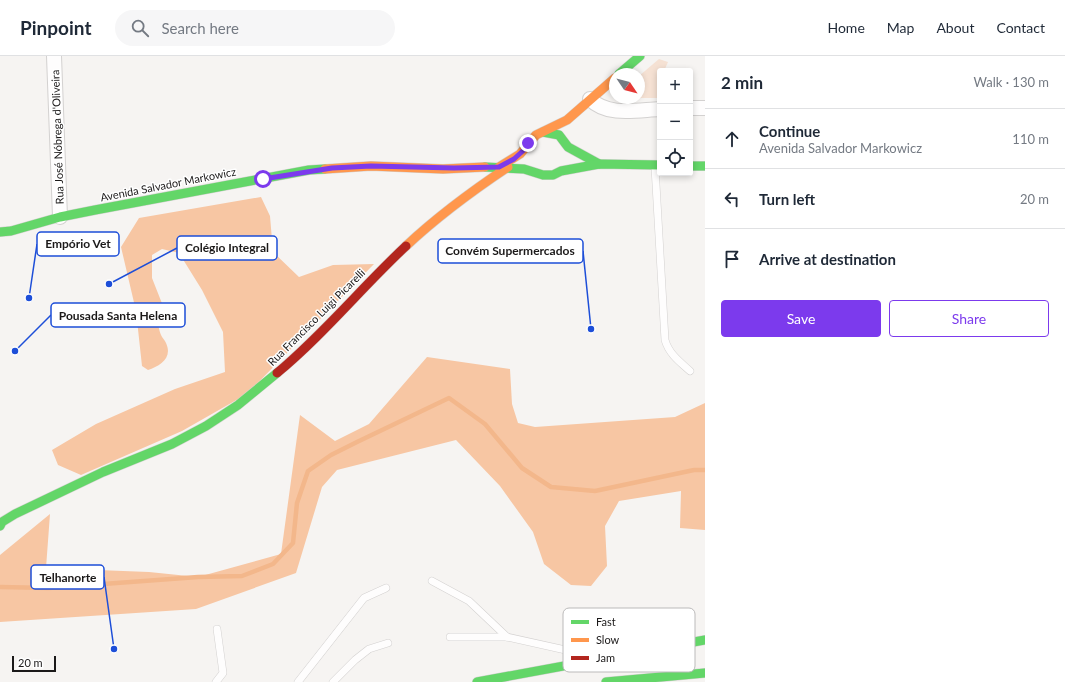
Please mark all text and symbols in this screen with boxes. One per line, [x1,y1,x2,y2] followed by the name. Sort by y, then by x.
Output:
[115,10,395,46] search box
[20,16,91,39] text: Pinpoint
[129,17,151,39] icon: search
[161,19,239,37] text: Search here
[827,19,865,36] text: Home
[887,19,914,36] text: Map
[936,19,974,36] text: About
[996,19,1045,36] text: Contact
[609,68,645,104] north arrow
[657,68,693,176] map controls
[657,68,693,104] button: +
[48,69,66,205] street label: Rua José Nóbrega d'Oliveira
[721,72,763,93] text: 2 min
[973,74,1049,90] text: Walk · 130 m
[657,104,693,140] button: −
[759,122,820,140] text: Continue
[721,128,743,150] icon: ahead
[1012,131,1049,147] text: 110 m
[519,134,537,152] route end
[657,140,693,176] button: locate
[759,140,922,156] text: Avenida Salvador Markowicz
[99,164,237,204] street label: Avenida Salvador Markowicz
[254,170,272,188] route start
[721,188,743,210] icon: left
[759,190,815,208] text: Turn left
[1020,191,1049,207] text: 20 m
[37,232,119,256] callout: Empório Vet
[45,236,111,251] text: Empório Vet
[177,236,277,260] callout: Colégio Integral
[438,239,583,263] callout: Convém Supermercados
[185,240,269,255] text: Colégio Integral
[445,243,575,258] text: Convém Supermercados
[721,248,743,270] icon: arrive
[759,250,896,268] text: Arrive at destination
[265,266,367,368] street label: Rua Francisco Luigi Picarelli
[721,300,881,337] button: Save
[889,300,1049,337] button: Share
[51,303,185,327] callout: Pousada Santa Helena
[59,308,177,323] text: Pousada Santa Helena
[31,565,104,589] callout: Telhanorte
[40,570,97,585] text: Telhanorte
[563,608,695,672] legend
[596,615,616,628] text: Fast
[596,633,620,646] text: Slow
[596,651,615,664] text: Jam
[12,654,56,673] scale bar
[18,656,43,669] text: 20 m

